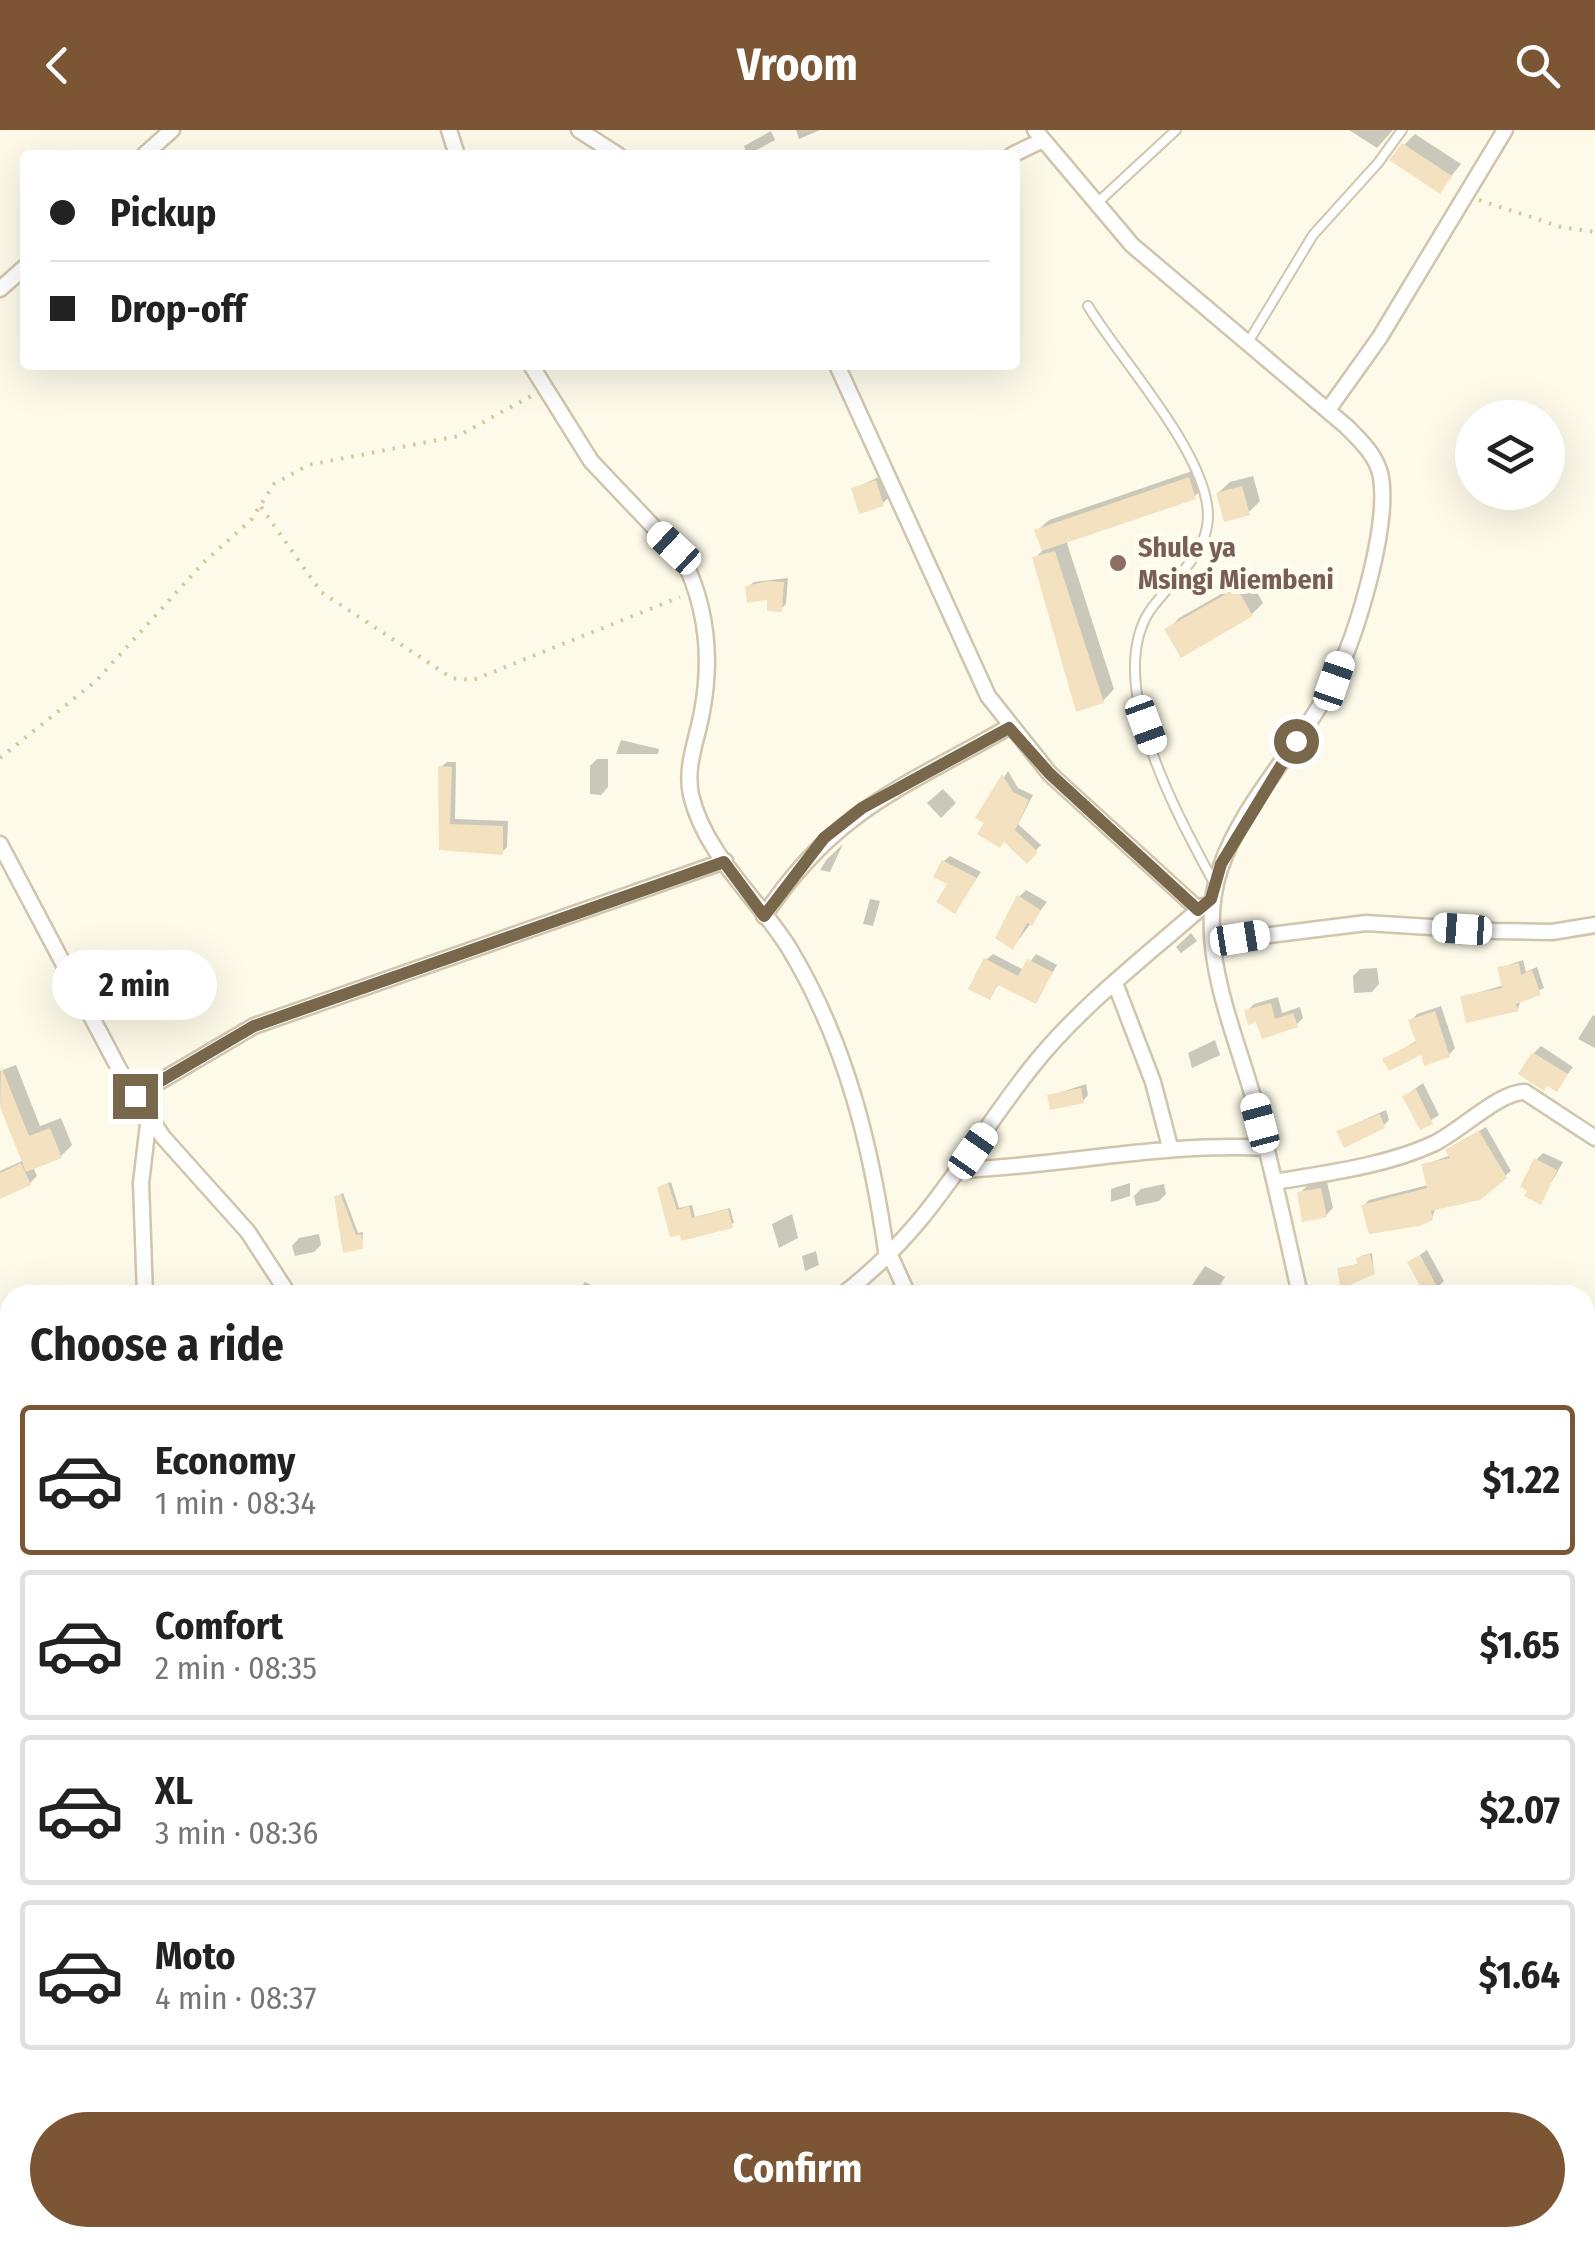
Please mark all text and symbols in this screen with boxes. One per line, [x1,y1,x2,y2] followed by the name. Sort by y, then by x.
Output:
[30,38,85,93] icon: back
[737,38,858,92] text: Vroom
[1510,38,1565,93] icon: search
[110,190,216,236] text: Pickup
[110,286,246,332] text: Drop-off
[1455,400,1565,510] map controls
[1455,400,1565,510] button: layers
[642,517,706,579] car
[1138,531,1334,596] place label: Shule ya Msingi Miembeni
[1107,552,1129,574] marker: Shule ya Msingi Miembeni
[1310,648,1358,714] car
[1122,692,1170,758] car
[1274,719,1319,764] route start
[1431,912,1493,946] car
[1208,918,1272,958] car
[52,951,218,1021] callout: 2 min
[99,966,170,1004] text: 2 min
[113,1074,158,1119] route end
[1238,1090,1282,1156] car
[944,1118,1002,1184] car
[30,1318,284,1372] text: Choose a ride
[35,1435,125,1525] icon: car
[155,1438,295,1484] text: Economy
[1482,1457,1560,1503] text: $1.22
[155,1484,316,1522] text: 1 min · 08:34
[35,1600,125,1690] icon: car
[155,1603,283,1649] text: Comfort
[1480,1622,1560,1668] text: $1.65
[155,1649,317,1687] text: 2 min · 08:35
[35,1765,125,1855] icon: car
[155,1768,193,1814] text: XL
[1479,1787,1560,1833] text: $2.07
[155,1814,318,1852] text: 3 min · 08:36
[35,1930,125,2020] icon: car
[155,1933,236,1979] text: Moto
[1479,1952,1560,1998] text: $1.64
[155,1979,316,2017] text: 4 min · 08:37
[30,2112,1565,2227] button: Confirm

